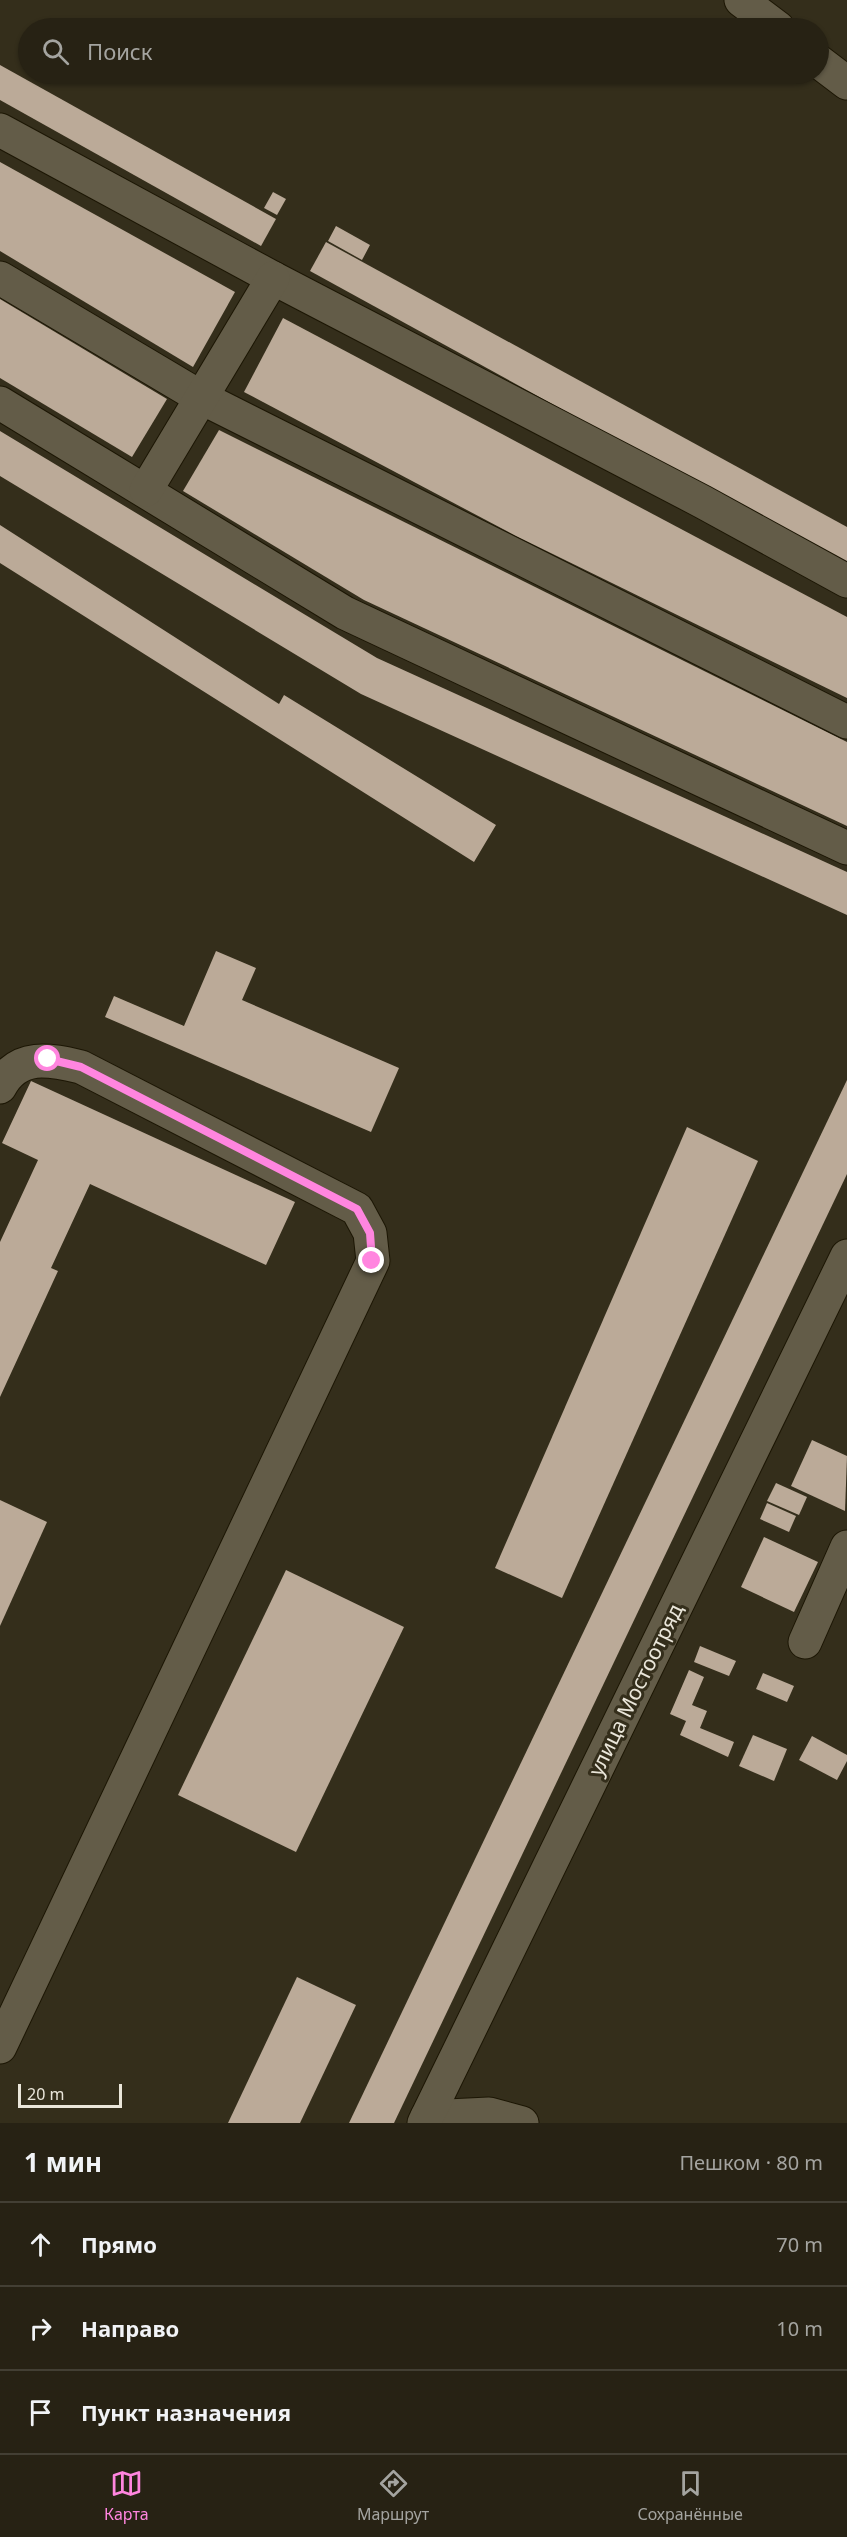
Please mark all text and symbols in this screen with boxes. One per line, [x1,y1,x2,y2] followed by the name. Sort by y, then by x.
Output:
[18,18,829,84] search box
[39,35,72,68] icon: search
[87,36,152,66] text: Поиск
[34,1045,60,1071] route start
[358,1247,384,1273] route end
[581,1599,689,1780] street label: улица Мостоотряд
[18,2081,122,2108] scale bar
[27,2083,64,2105] text: 20 m
[24,2144,102,2180] text: 1 мин
[679,2149,823,2176] text: Пешком · 80 m
[24,2228,57,2261] icon: ahead
[81,2229,157,2259] text: Прямо
[776,2231,823,2258] text: 70 m
[24,2312,57,2345] icon: right
[81,2313,179,2343] text: Направо
[776,2315,823,2342] text: 10 m
[24,2396,57,2429] icon: arrive
[81,2397,291,2427] text: Пункт назначения
[104,2467,149,2525] tab: Карта
[357,2467,429,2525] tab: Маршрут
[637,2467,743,2525] tab: Сохранённые

